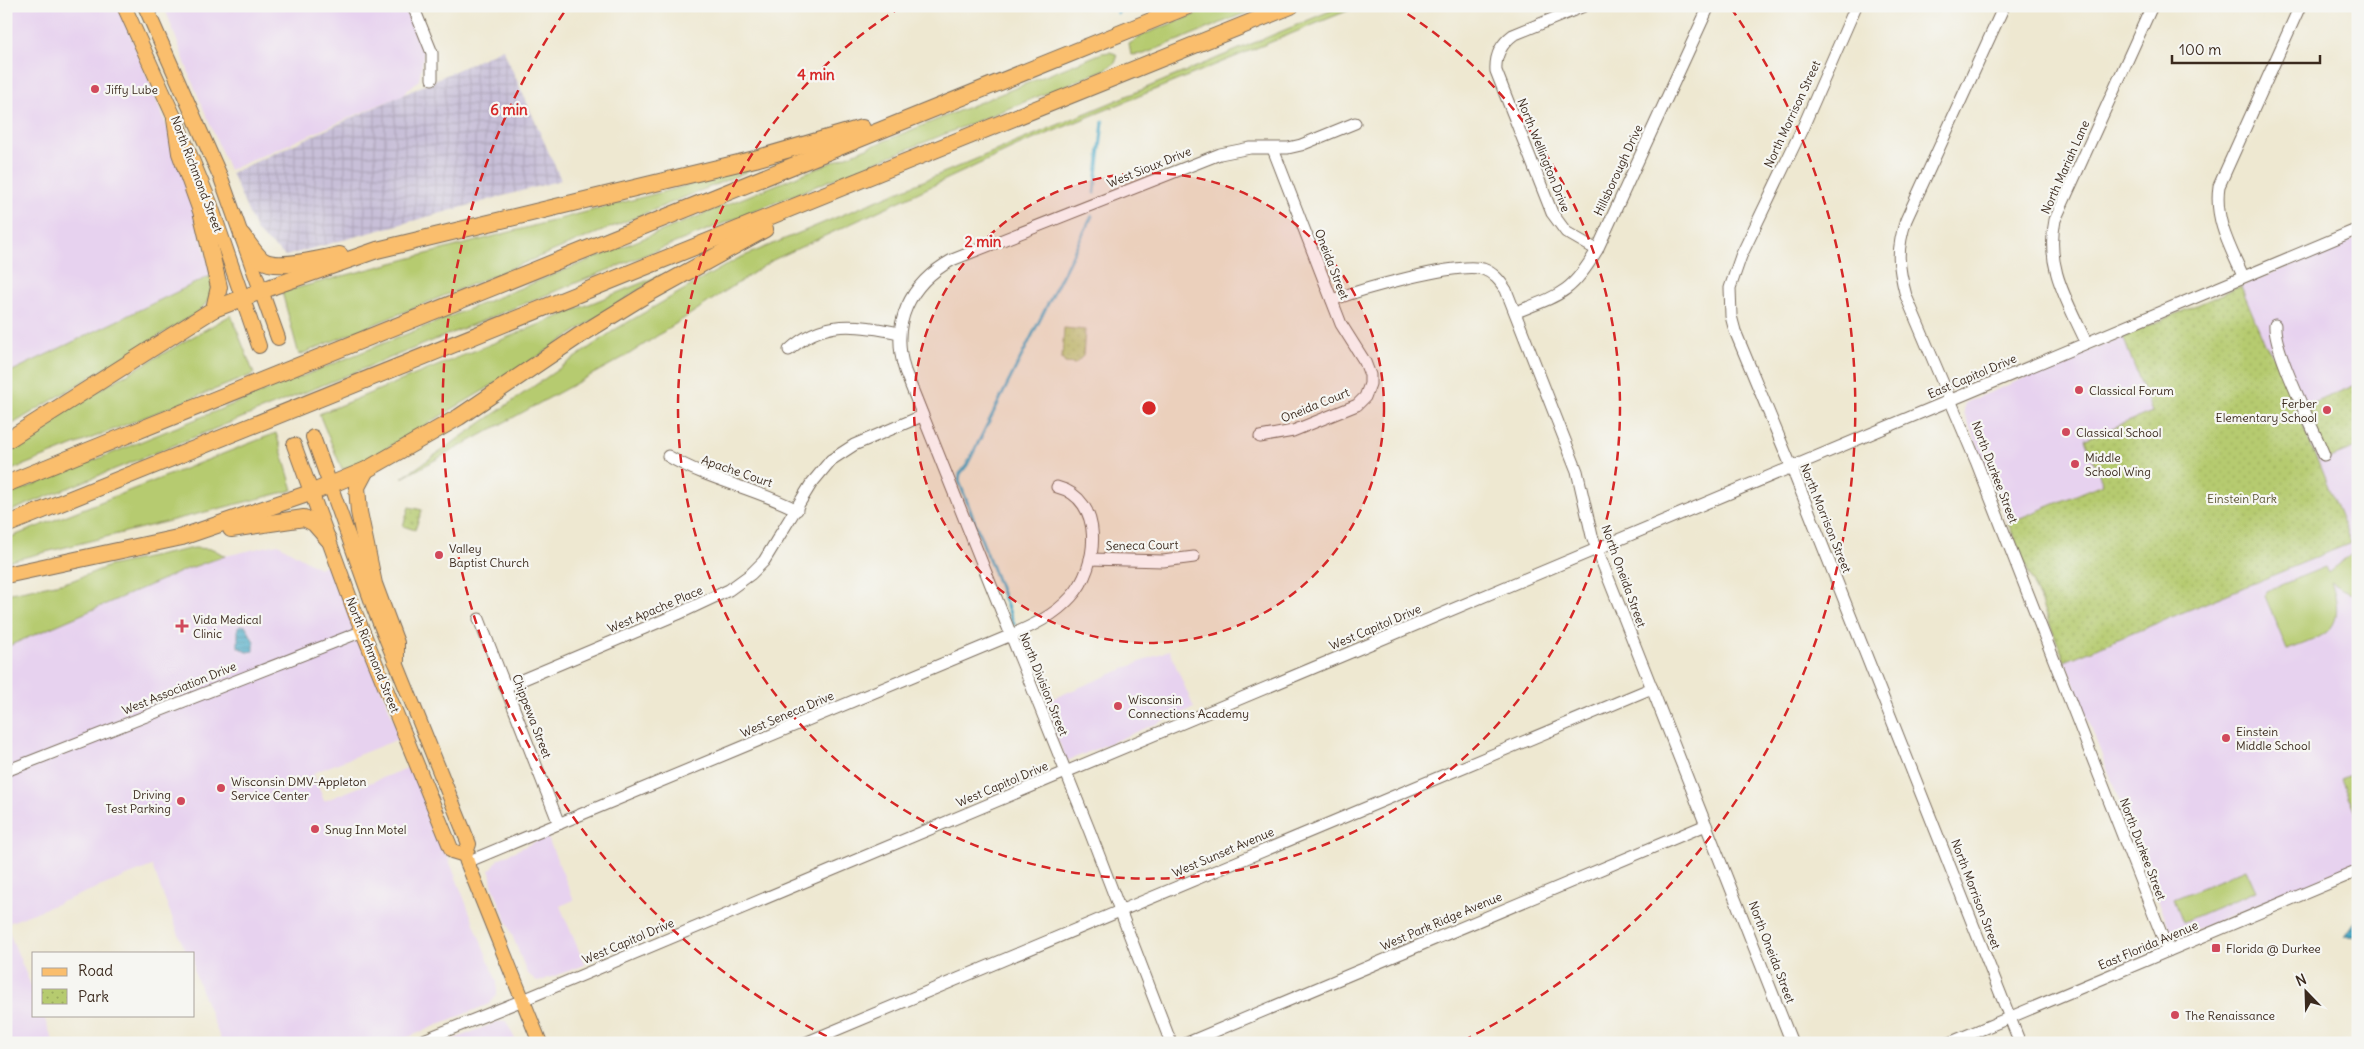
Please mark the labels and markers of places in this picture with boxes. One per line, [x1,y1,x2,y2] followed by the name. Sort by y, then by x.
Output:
[105,82,158,97] place label: Jiffy Lube
[89,83,101,95] marker: Jiffy Lube
[2089,383,2174,398] place label: Classical Forum
[2073,384,2085,396] marker: Classical Forum
[2216,396,2317,425] place label: Ferber Elementary School
[1140,399,1158,417] centre of rings
[2321,404,2333,416] marker: Ferber Elementary School
[2076,425,2161,440] place label: Classical School
[2060,426,2072,438] marker: Classical School
[2085,450,2151,479] place label: Middle School Wing
[2069,458,2081,470] marker: Middle School Wing
[449,541,529,570] place label: Valley Baptist Church
[433,549,445,561] marker: Valley Baptist Church
[193,612,261,641] place label: Vida Medical Clinic
[175,619,189,633] marker: Vida Medical Clinic
[1128,692,1249,721] place label: Wisconsin Connections Academy
[1112,700,1124,712] marker: Wisconsin Connections Academy
[2236,724,2310,753] place label: Einstein Middle School
[2220,732,2232,744] marker: Einstein Middle School
[231,774,367,803] place label: Wisconsin DMV-Appleton Service Center
[215,782,227,794] marker: Wisconsin DMV-Appleton Service Center
[106,787,171,816] place label: Driving Test Parking
[175,795,187,807] marker: Driving Test Parking
[325,822,406,837] place label: Snug Inn Motel
[309,823,321,835] marker: Snug Inn Motel
[2226,941,2321,956] place label: Florida @ Durkee
[2210,942,2222,954] marker: Florida @ Durkee
[2185,1008,2275,1023] place label: The Renaissance
[2169,1009,2181,1021] marker: The Renaissance

